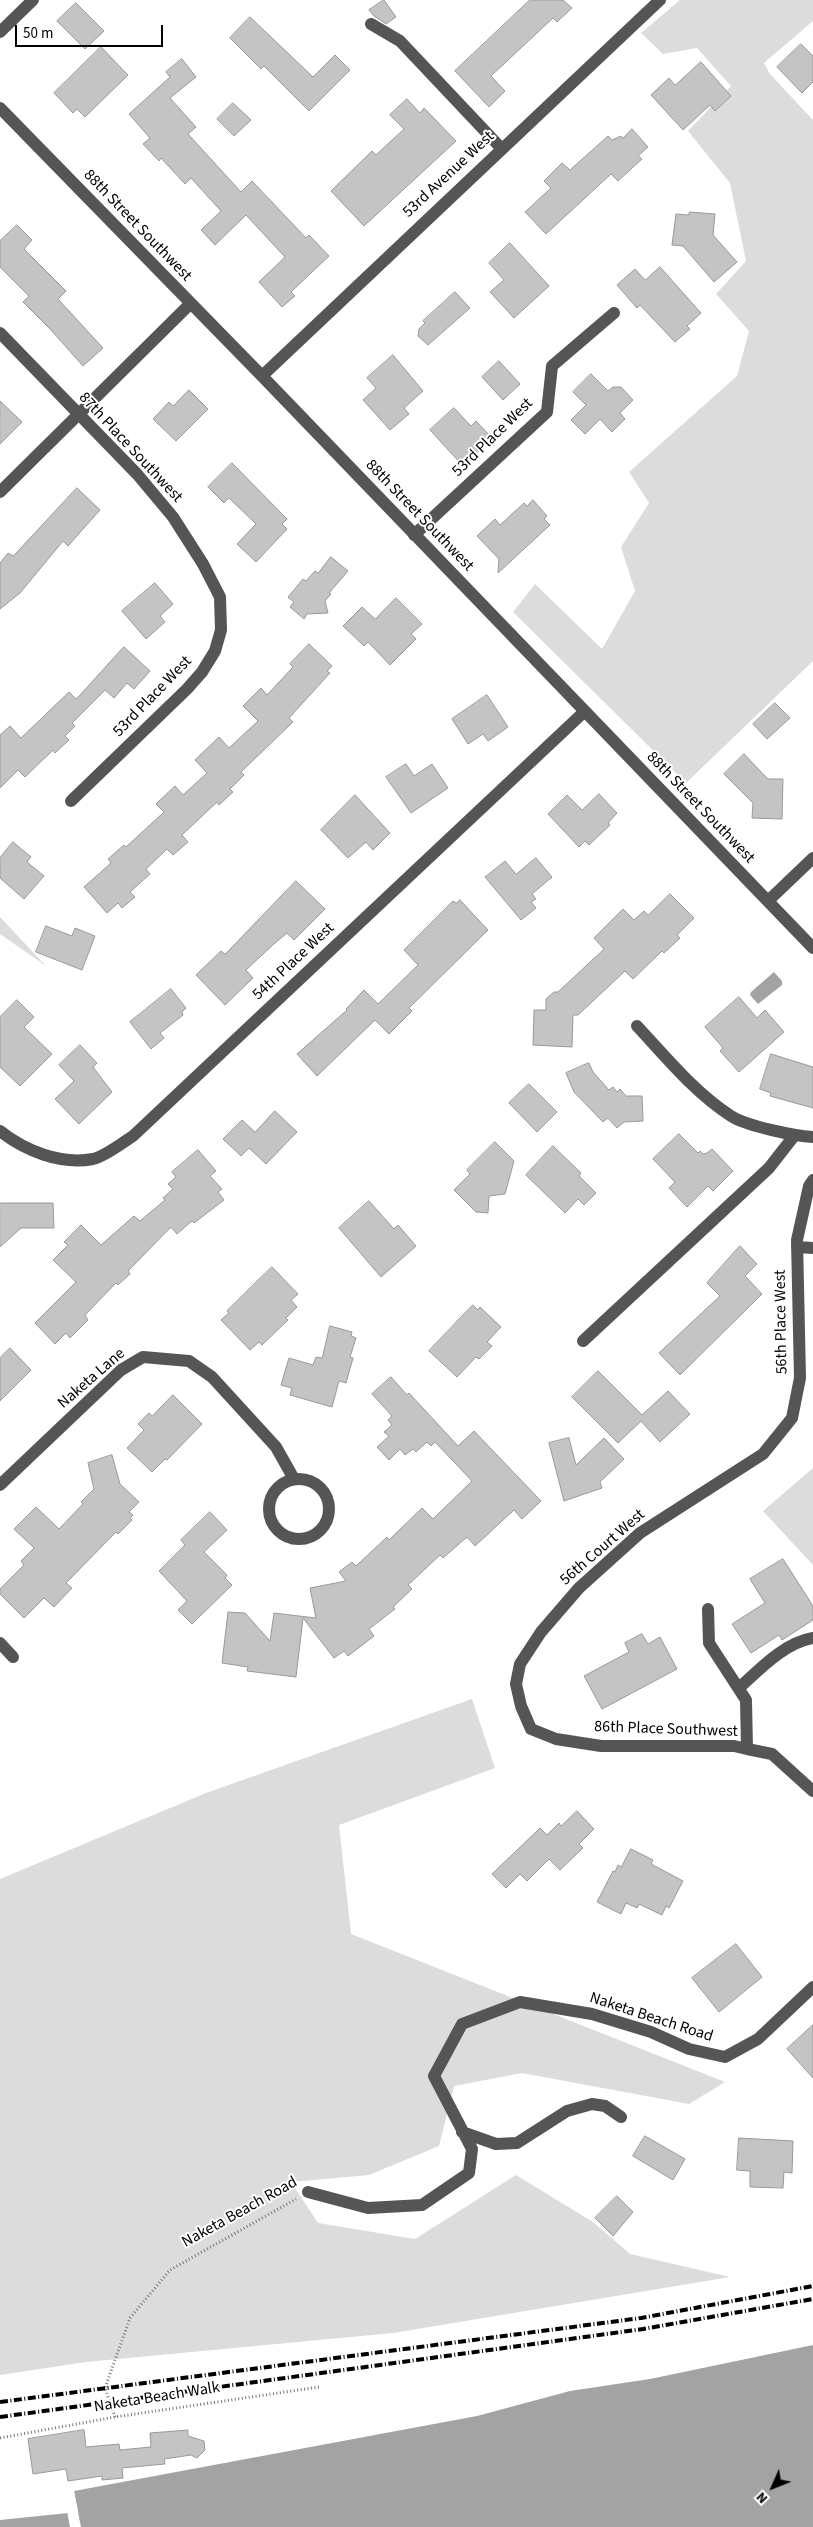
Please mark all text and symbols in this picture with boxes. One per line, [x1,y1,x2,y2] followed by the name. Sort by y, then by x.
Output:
[18,15,165,47] scale bar
[23,23,53,44] text: 50 m
[399,128,499,222] street label: 53rd Avenue West
[79,166,195,286] street label: 88th Street Southwest
[74,389,186,507] street label: 87th Place Southwest
[449,395,537,481] street label: 53rd Place West
[361,456,477,576] street label: 88th Street Southwest
[110,653,196,741] street label: 53rd Place West
[642,748,758,868] street label: 88th Street Southwest
[249,919,339,1005] street label: 54th Place West
[771,1269,793,1375] street label: 56th Place West
[55,1345,129,1413] street label: Naketa Lane
[557,1506,649,1590] street label: 56th Court West
[594,1718,738,1742] street label: 86th Place Southwest
[587,1989,715,2047] street label: Naketa Beach Road
[179,2173,301,2253] street label: Naketa Beach Road
[93,2379,221,2417] street label: Naketa Beach Walk
[748,2462,798,2512] north arrow
[752,2487,773,2508] text: N

